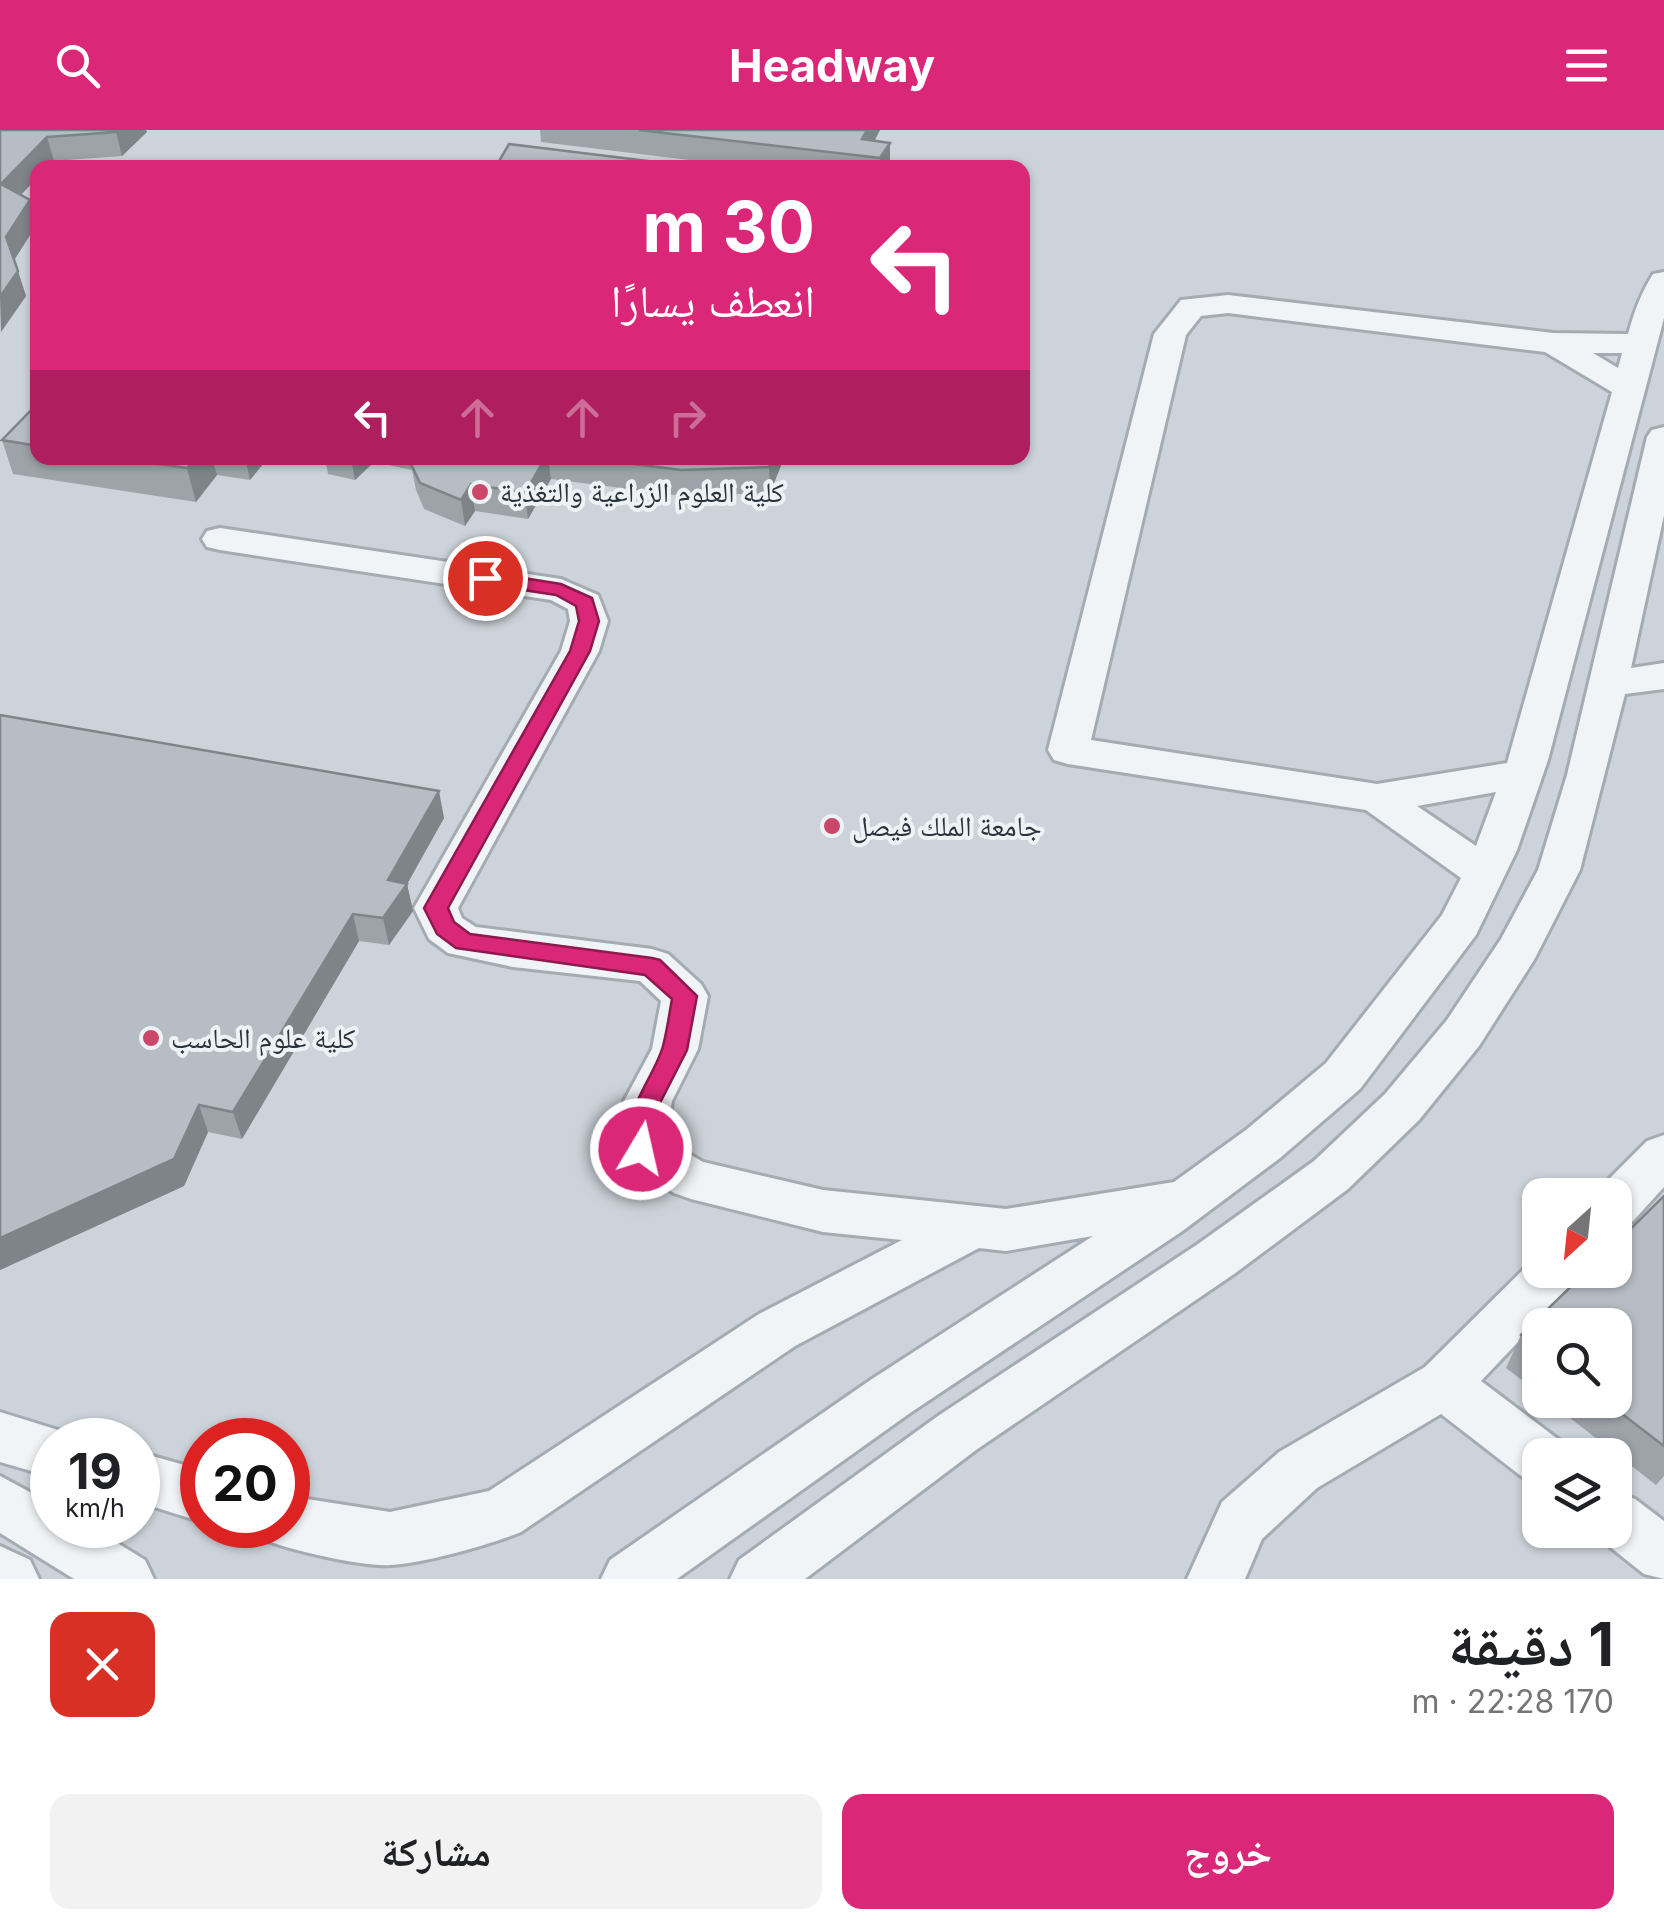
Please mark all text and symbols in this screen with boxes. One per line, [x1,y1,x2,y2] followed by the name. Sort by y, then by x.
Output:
[50,38,105,93] icon: search
[729,38,935,93] text: Headway
[1559,38,1614,93] icon: menu
[642,184,815,269] text: 30 m
[850,200,980,330] icon: left
[611,273,815,328] text: انعطف يسارًا
[345,390,400,445] icon: left
[450,390,505,445] icon: ahead
[555,390,610,445] icon: ahead
[660,390,715,445] icon: right
[500,475,784,511] place label: كلية العلوم الزراعية والتغذية
[469,481,491,503] marker: كلية العلوم الزراعية والتغذية
[443,536,528,621] pin
[458,551,513,606] icon: arrive
[852,809,1041,844] place label: جامعة الملك فيصل
[821,815,843,837] marker: جامعة الملك فيصل
[171,1021,356,1057] place label: كلية علوم الحاسب
[140,1027,162,1049] marker: كلية علوم الحاسب
[589,1097,693,1201] position arrow
[1522,1178,1632,1288] north arrow
[1522,1178,1632,1548] map controls
[1522,1308,1632,1418] button: search
[180,1418,310,1548] speed limit sign: 20
[1522,1438,1632,1548] button: layers
[68,1441,122,1501] text: 19
[65,1493,125,1523] text: km/h
[1448,1608,1614,1680] text: 1 دقيقة
[50,1612,155,1717] button: close
[1411,1682,1614,1721] text: 170 m · 22:28
[50,1794,822,1909] button: مشاركة
[842,1794,1614,1909] button: خروج

